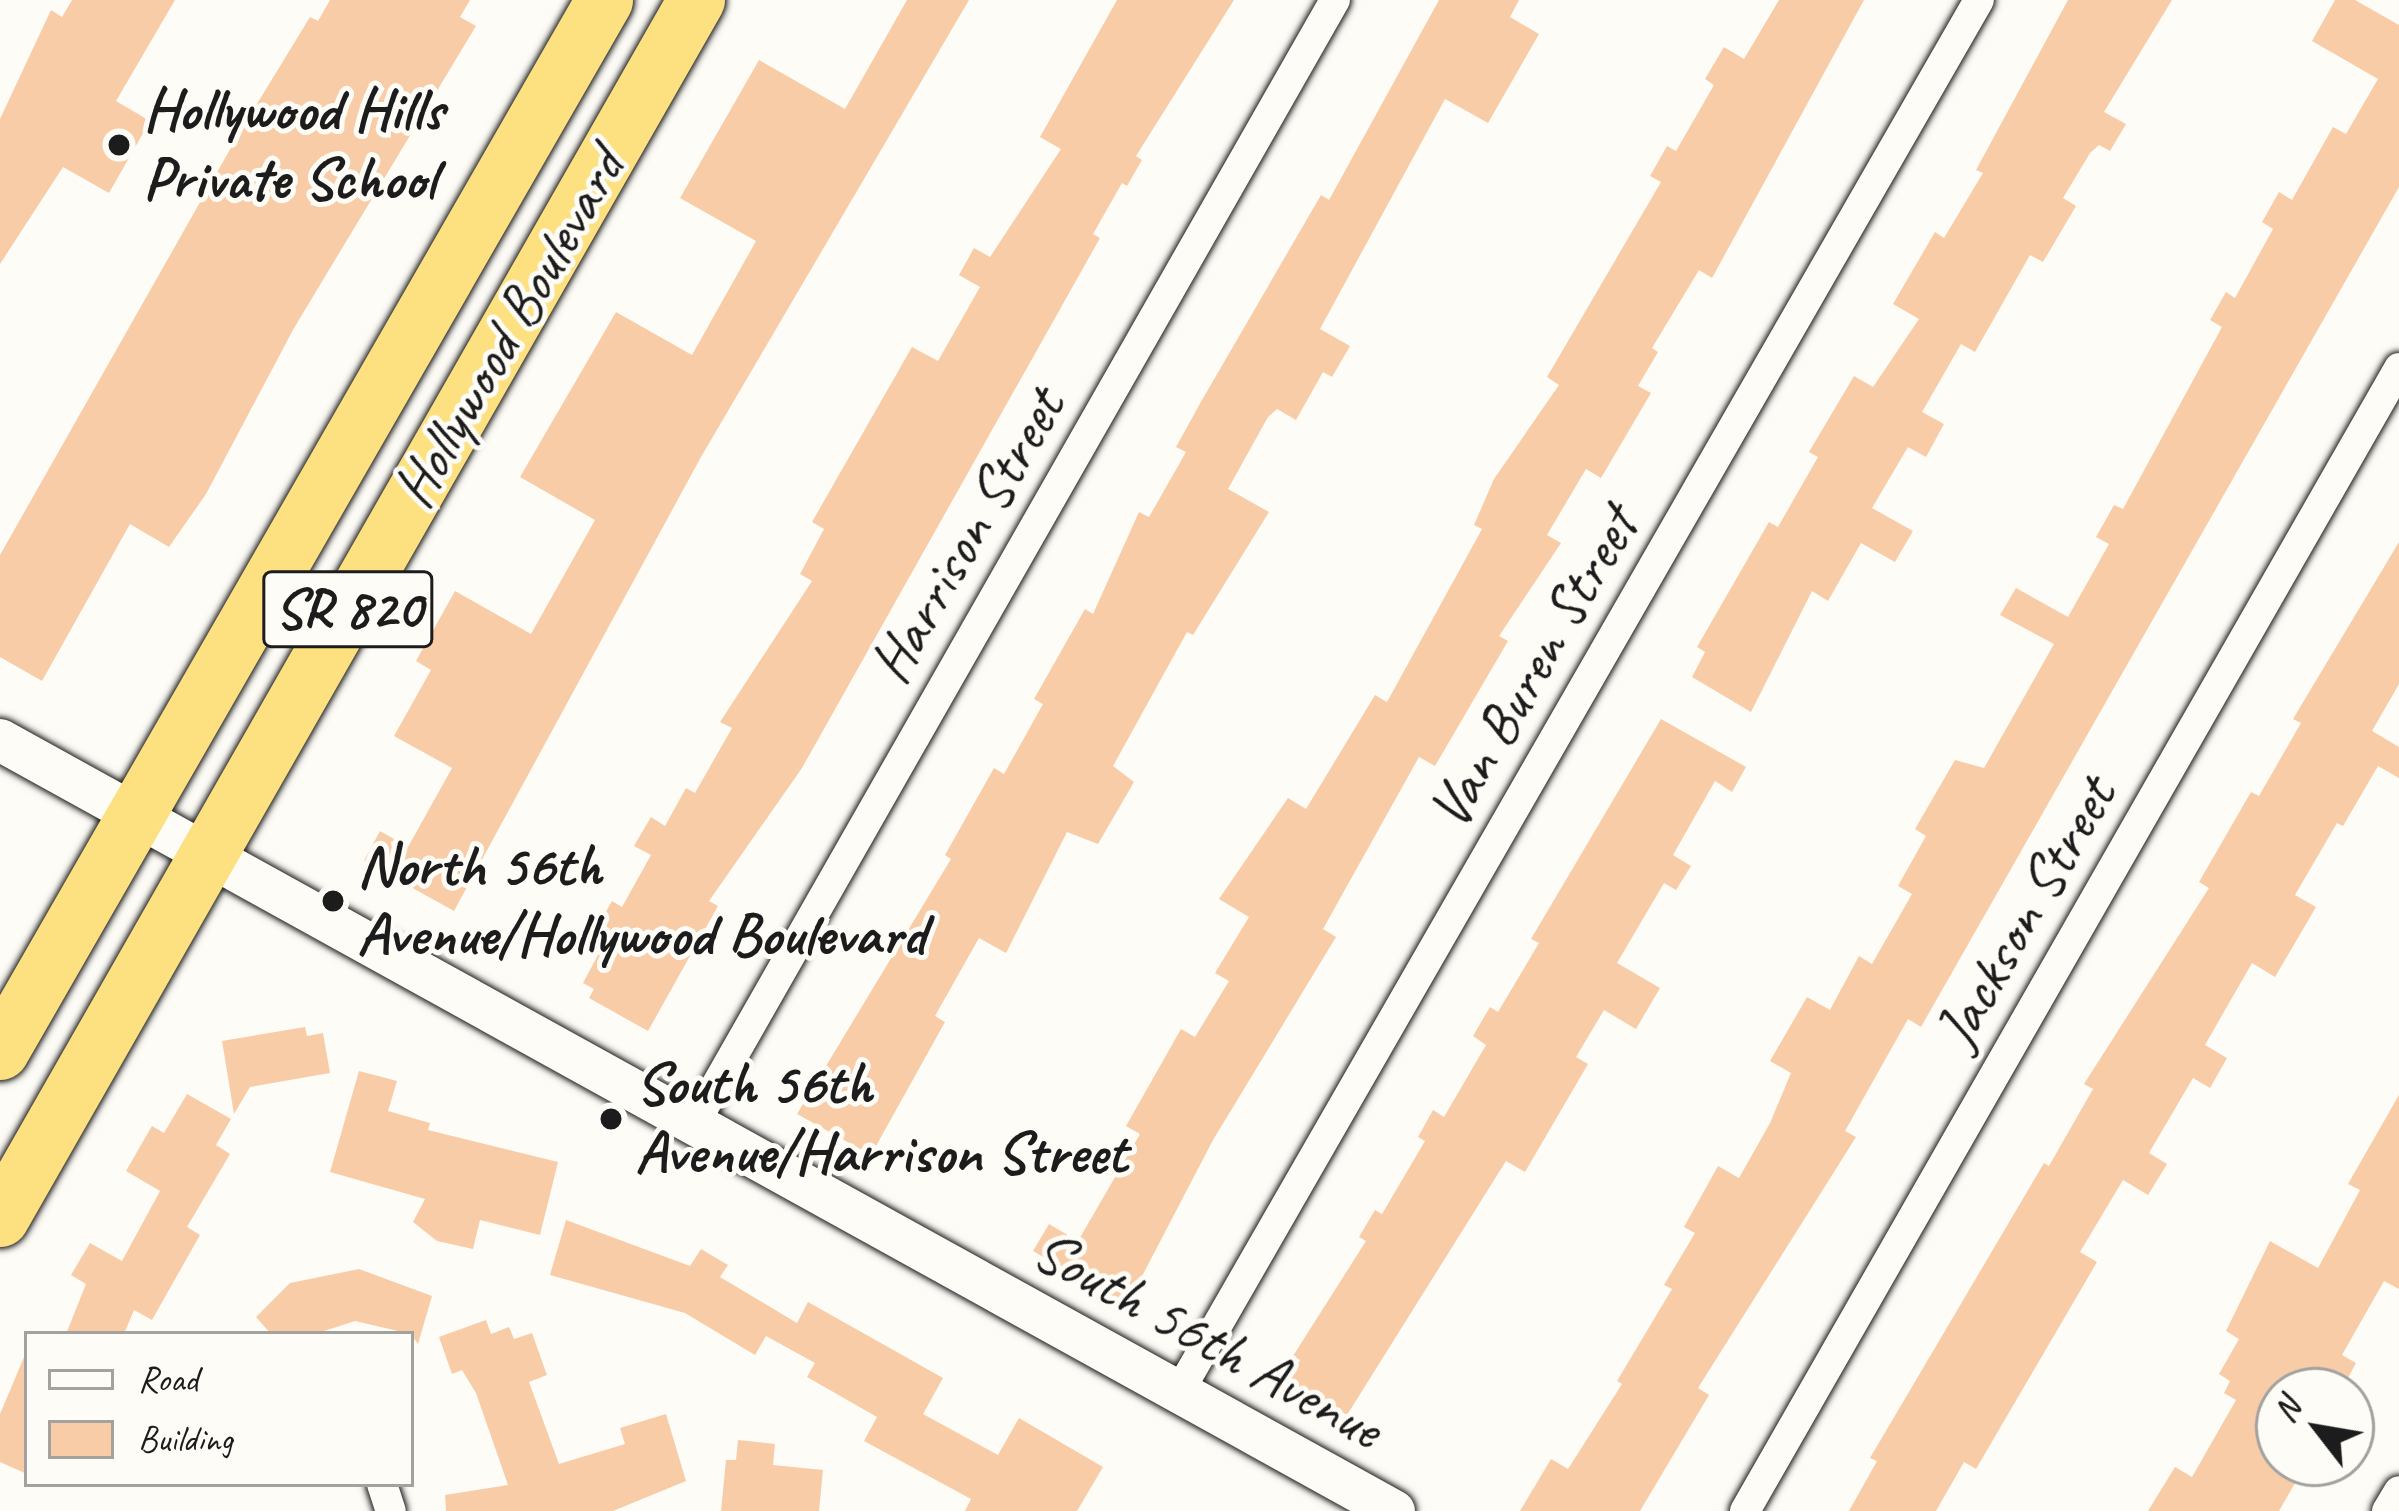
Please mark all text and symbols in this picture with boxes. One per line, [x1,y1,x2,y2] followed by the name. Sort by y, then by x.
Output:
[143,74,443,215] place label: Hollywood Hills Private School
[106,132,132,158] marker: Hollywood Hills Private School
[377,136,641,520] street label: Hollywood Boulevard
[854,376,1080,696] street label: Harrison Street
[1412,494,1654,842] street label: Van Buren Street
[261,558,435,660] road number: SR 820
[1919,765,2131,1061] street label: Jackson Street
[357,830,926,971] place label: North 56th Avenue/Hollywood Boulevard
[320,888,346,914] marker: North 56th Avenue/Hollywood Boulevard
[635,1048,1128,1189] place label: South 56th Avenue/Harrison Street
[598,1106,624,1132] marker: South 56th Avenue/Harrison Street
[1021,1214,1395,1464] street label: South 56th Avenue
[24,1331,414,1487] legend
[138,1356,198,1402] text: Road
[2255,1367,2375,1487] north arrow
[2263,1390,2310,1430] text: N
[138,1416,233,1462] text: Building

